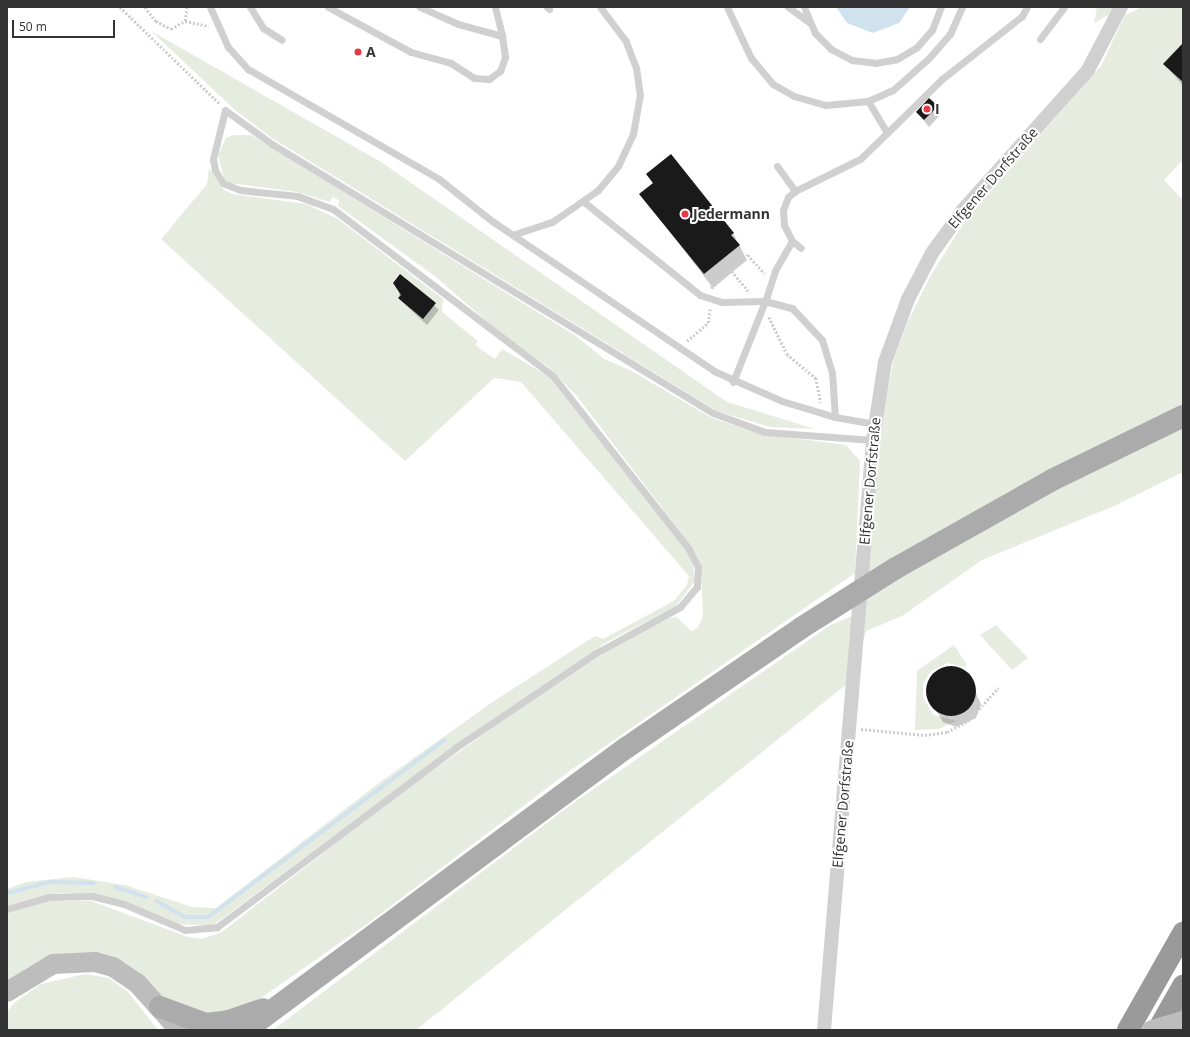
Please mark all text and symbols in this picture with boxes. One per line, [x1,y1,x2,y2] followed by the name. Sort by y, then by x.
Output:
[14,12,117,38] scale bar
[19,18,47,35] text: 50 m
[366,44,376,60] place label: A
[353,47,363,57] marker: A
[935,101,940,117] place label: I
[922,104,932,114] marker: I
[945,124,1041,232] street label: Elfgener Dorfstraße
[693,206,770,222] place label: Jedermann
[680,209,690,219] marker: Jedermann
[856,416,884,546] street label: Elfgener Dorfstraße
[829,739,857,869] street label: Elfgener Dorfstraße

